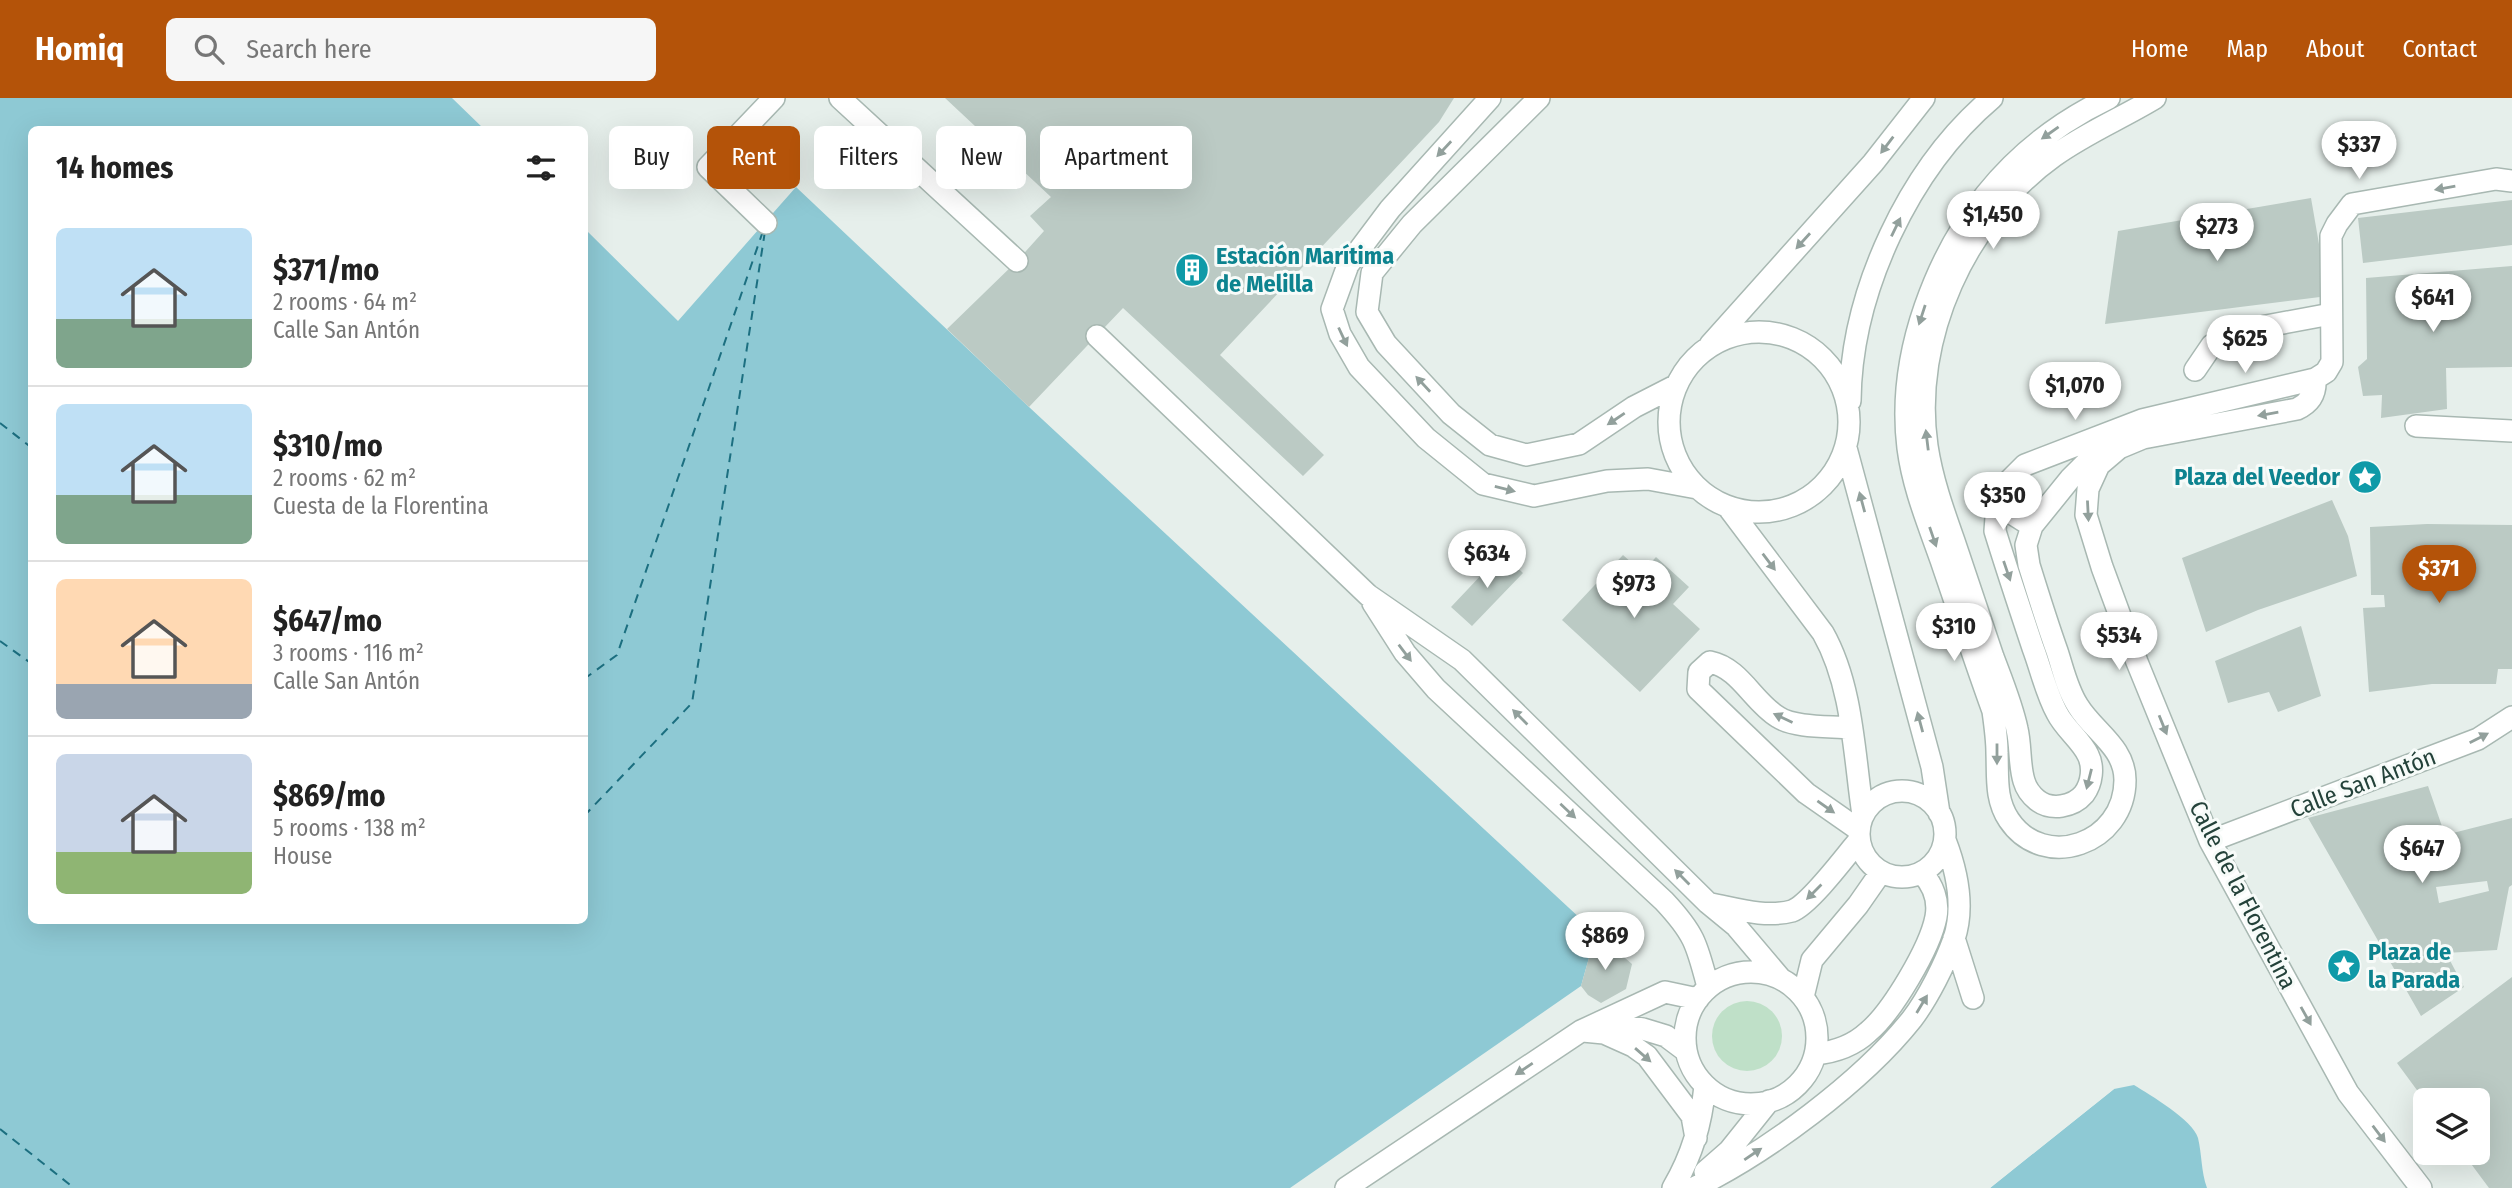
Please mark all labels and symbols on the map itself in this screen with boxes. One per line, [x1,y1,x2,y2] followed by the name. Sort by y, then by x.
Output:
[2318,122,2400,181] pin: $337
[2041,125,2059,139] one-way arrow
[1879,135,1894,153] one-way arrow
[1436,140,1452,158] one-way arrow
[2434,183,2456,194] one-way arrow
[1936,192,2050,251] pin: $1,450
[2176,204,2258,263] pin: $273
[1890,217,1901,237] one-way arrow
[1795,232,1811,250] one-way arrow
[1216,242,1394,298] place label: Estación Marítima de Melilla
[1173,251,1211,289] building icon: Estación Marítima de Melilla
[2392,274,2474,334] pin: $641
[1917,305,1927,326] one-way arrow
[2204,316,2286,375] pin: $625
[1337,327,1349,347] one-way arrow
[2018,362,2132,422] pin: $1,070
[1414,375,1431,392] one-way arrow
[2257,409,2279,420] one-way arrow
[1606,413,1626,426] one-way arrow
[1921,429,1932,451] one-way arrow
[2346,458,2384,496] place icon: Plaza del Veedor
[2174,463,2340,491] place label: Plaza del Veedor
[1962,472,2044,532] pin: $350
[1494,484,1516,495] one-way arrow
[1856,491,1867,513] one-way arrow
[2083,500,2094,522] one-way arrow
[1928,527,1939,548] one-way arrow
[1446,531,1528,590] pin: $634
[2398,546,2480,605] pin: $371
[1761,553,1775,571] one-way arrow
[1593,560,1675,620] pin: $973
[2002,561,2013,582] one-way arrow
[1913,603,1995,663] pin: $310
[2078,612,2160,672] pin: $534
[1398,643,1412,662] one-way arrow
[1512,710,1529,726] one-way arrow
[1914,711,1925,733] one-way arrow
[1773,712,1793,724] one-way arrow
[2157,715,2168,736] one-way arrow
[2469,732,2489,743] one-way arrow
[2286,742,2440,824] street label: Calle San Antón
[1991,743,2003,765] one-way arrow
[2083,768,2094,790] one-way arrow
[2184,796,2302,994] street label: Calle de la Florentina
[1817,800,1835,814] one-way arrow
[1559,803,1576,819] one-way arrow
[2381,826,2463,885] pin: $647
[1674,869,1690,885] one-way arrow
[1806,883,1823,899] one-way arrow
[1564,912,1646,972] pin: $869
[2368,938,2460,994] place label: Plaza de la Parada
[2325,947,2363,985] place icon: Plaza de la Parada
[1915,994,1928,1013] one-way arrow
[2300,1007,2312,1026] one-way arrow
[1634,1047,1652,1063] one-way arrow
[1515,1062,1534,1075] one-way arrow
[2372,1125,2386,1143] one-way arrow
[1744,1147,1762,1161] one-way arrow

